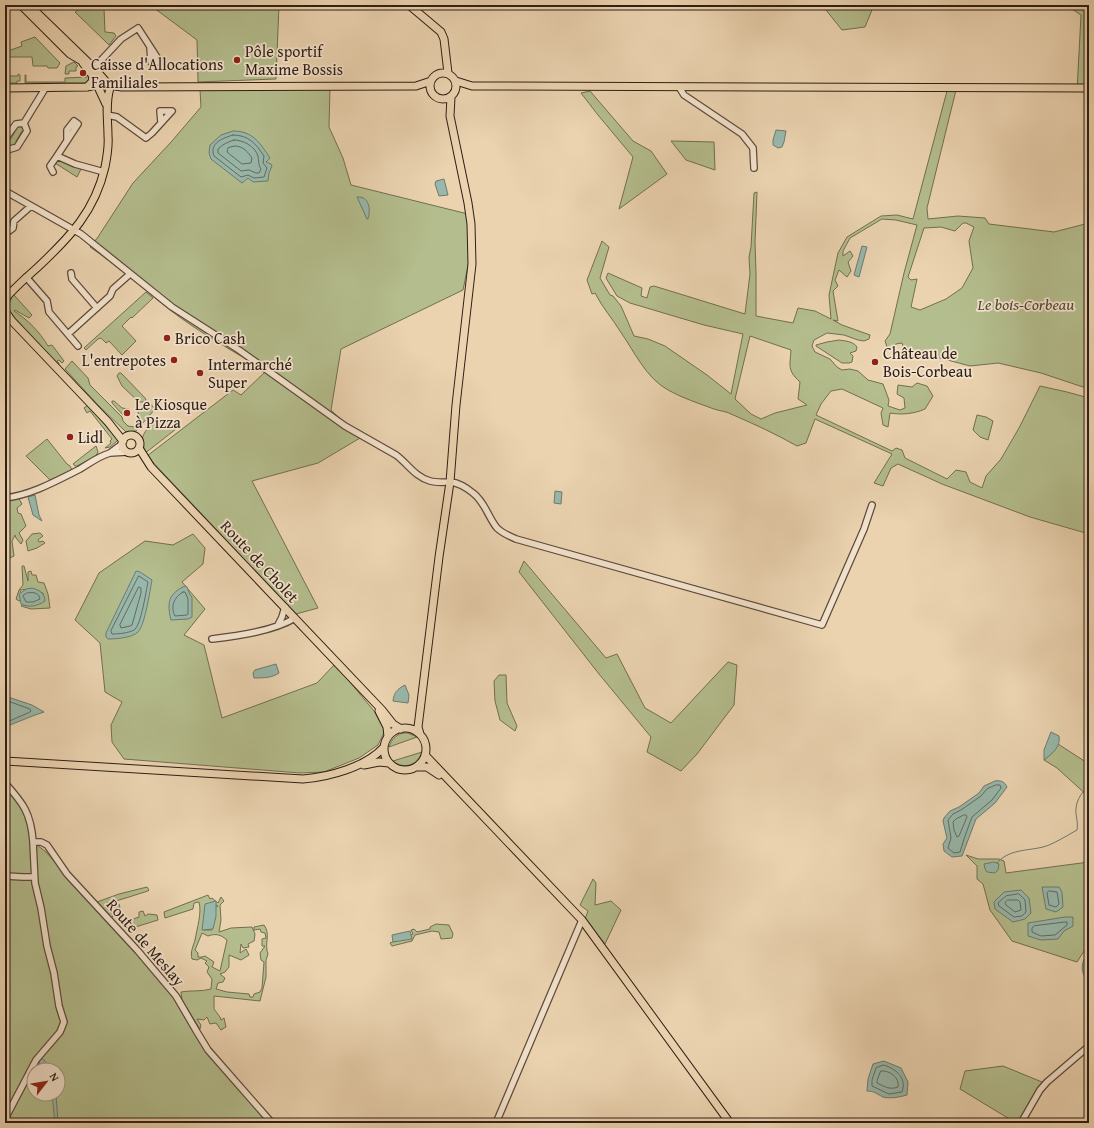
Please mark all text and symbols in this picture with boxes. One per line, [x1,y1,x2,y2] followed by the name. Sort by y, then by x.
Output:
[245,39,343,81] place label: Pôle sportif Maxime Bossis
[91,52,223,94] place label: Caisse d'Allocations Familiales
[232,55,242,65] marker: Pôle sportif Maxime Bossis
[78,68,88,78] marker: Caisse d'Allocations Familiales
[977,292,1074,316] park label: Le bois-Corbeau
[175,326,246,350] place label: Brico Cash
[162,333,172,343] marker: Brico Cash
[883,341,972,383] place label: Château de Bois-Corbeau
[82,348,166,372] place label: L'entrepotes
[208,352,292,394] place label: Intermarché Super
[169,355,179,365] marker: L'entrepotes
[870,357,880,367] marker: Château de Bois-Corbeau
[195,368,205,378] marker: Intermarché Super
[135,392,207,434] place label: Le Kiosque à Pizza
[122,408,132,418] marker: Le Kiosque à Pizza
[78,425,104,449] place label: Lidl
[65,432,75,442] marker: Lidl
[215,514,305,608] street label: Route de Cholet
[101,893,191,991] street label: Route de Meslay
[26,1062,66,1102] north arrow
[46,1070,64,1085] text: N

